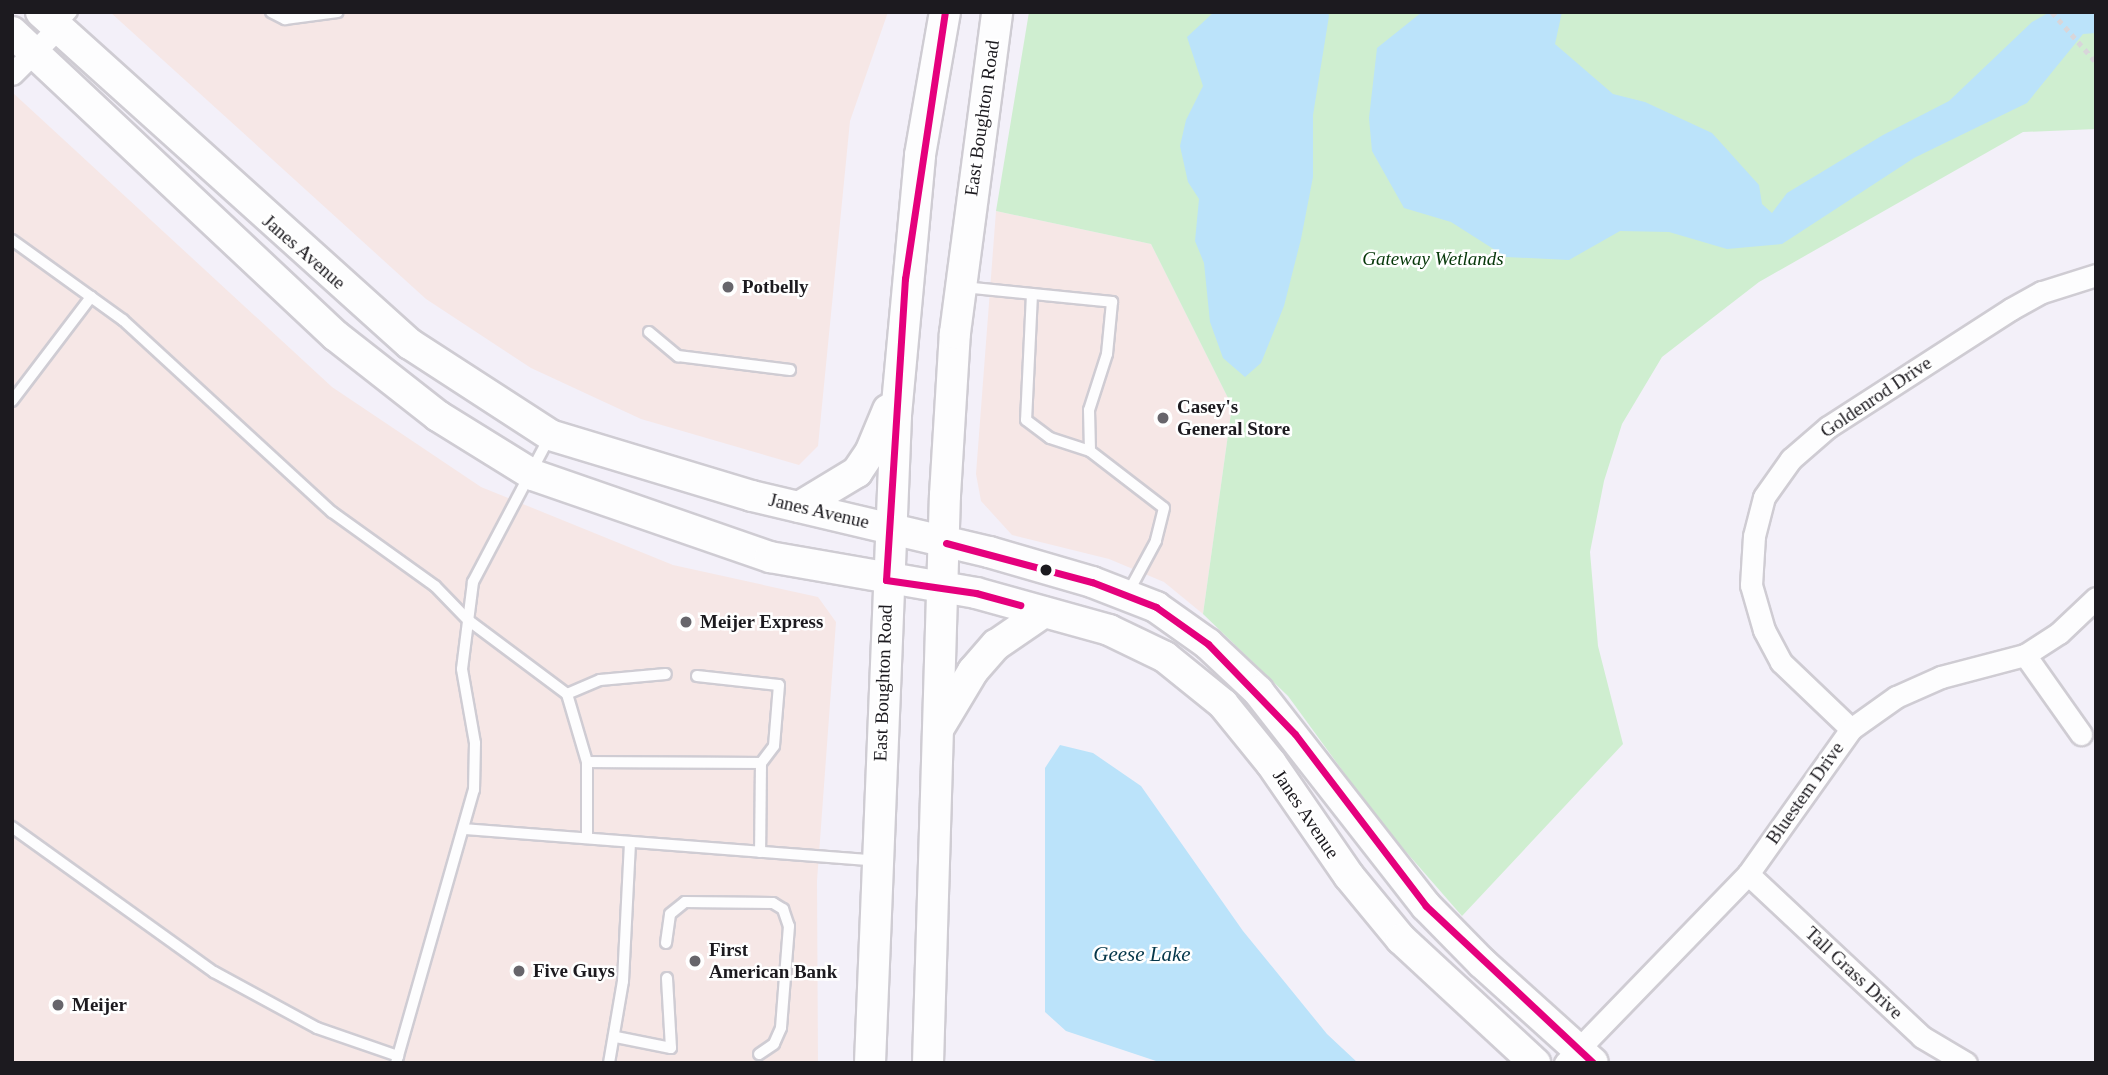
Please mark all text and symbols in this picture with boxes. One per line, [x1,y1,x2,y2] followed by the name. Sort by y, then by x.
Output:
[960,39,1004,197] street label: East Boughton Road
[257,209,351,295] street label: Janes Avenue
[1362,248,1504,270] park label: Gateway Wetlands
[742,276,808,298] place label: Potbelly
[720,279,736,295] marker: Potbelly
[1816,351,1936,443] street label: Goldenrod Drive
[1177,396,1290,440] place label: Casey's General Store
[1155,410,1171,426] marker: Casey's General Store
[766,488,872,534] street label: Janes Avenue
[1039,563,1053,577] unlabelled marker
[869,604,897,762] street label: East Boughton Road
[700,611,824,633] place label: Meijer Express
[678,614,694,630] marker: Meijer Express
[1761,737,1849,849] street label: Bluestem Drive
[1268,765,1344,863] street label: Janes Avenue
[1800,922,1908,1024] street label: Tall Grass Drive
[709,939,837,983] place label: First American Bank
[1093,941,1191,967] water label: Geese Lake
[687,953,703,969] marker: First American Bank
[533,960,615,982] place label: Five Guys
[511,963,527,979] marker: Five Guys
[72,994,127,1016] place label: Meijer
[50,997,66,1013] marker: Meijer

